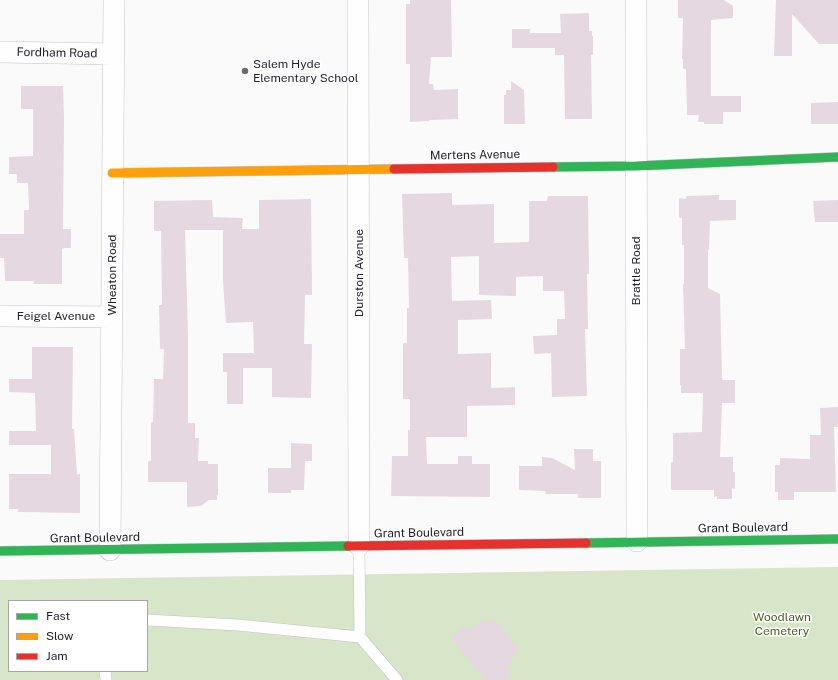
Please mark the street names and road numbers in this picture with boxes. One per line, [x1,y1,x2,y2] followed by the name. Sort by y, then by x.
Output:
[16,45,98,61] street label: Fordham Road
[430,147,520,163] street label: Mertens Avenue
[352,229,366,317] street label: Durston Avenue
[105,234,119,316] street label: Wheaton Road
[629,236,643,306] street label: Brattle Road
[17,309,95,323] street label: Feigel Avenue
[698,520,788,536] street label: Grant Boulevard
[374,525,464,541] street label: Grant Boulevard
[50,530,140,546] street label: Grant Boulevard

